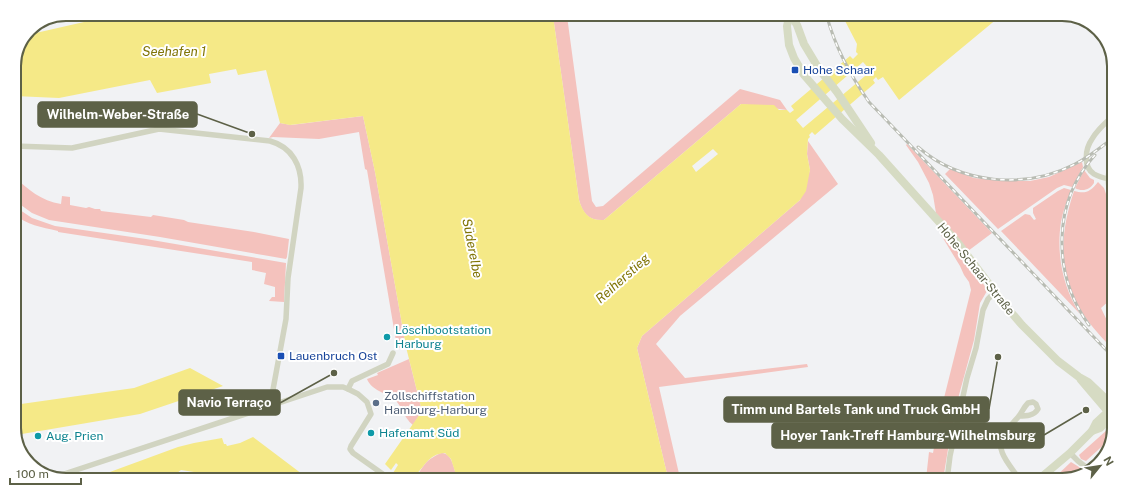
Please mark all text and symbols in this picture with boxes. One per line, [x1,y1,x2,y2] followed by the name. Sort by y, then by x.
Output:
[142,44,206,59] water label: Seehafen 1
[803,63,875,77] place label: Hohe Schaar
[790,65,800,75] marker: Hohe Schaar
[38,102,197,127] callout: Wilhelm-Weber-Straße
[47,107,189,122] text: Wilhelm-Weber-Straße
[459,217,486,279] water label: Süderelbe
[935,220,1018,318] street label: Hohe-Schaar-Straße
[592,250,652,306] water label: Reiherstieg
[395,323,491,351] place label: Löschbootstation Harburg
[382,332,392,342] marker: Löschbootstation Harburg
[289,349,378,363] place label: Lauenbruch Ost
[276,351,286,361] marker: Lauenbruch Ost
[384,389,487,417] place label: Zollschiffstation Hamburg-Harburg
[179,390,280,415] callout: Navio Terraço
[187,395,271,410] text: Navio Terraço
[724,397,989,422] callout: Timm und Bartels Tank und Truck GmbH
[371,398,381,408] marker: Zollschiffstation Hamburg-Harburg
[732,402,980,417] text: Timm und Bartels Tank und Truck GmbH
[772,423,1044,448] callout: Hoyer Tank-Treff Hamburg-Wilhelmsburg
[379,426,459,440] place label: Hafenamt Süd
[366,428,376,438] marker: Hafenamt Süd
[780,428,1036,443] text: Hoyer Tank-Treff Hamburg-Wilhelmsburg
[46,429,103,443] place label: Aug. Prien
[33,431,43,441] marker: Aug. Prien
[1080,446,1120,486] north arrow
[1101,454,1116,468] text: N
[10,460,81,486] scale bar
[16,467,49,481] text: 100 m

